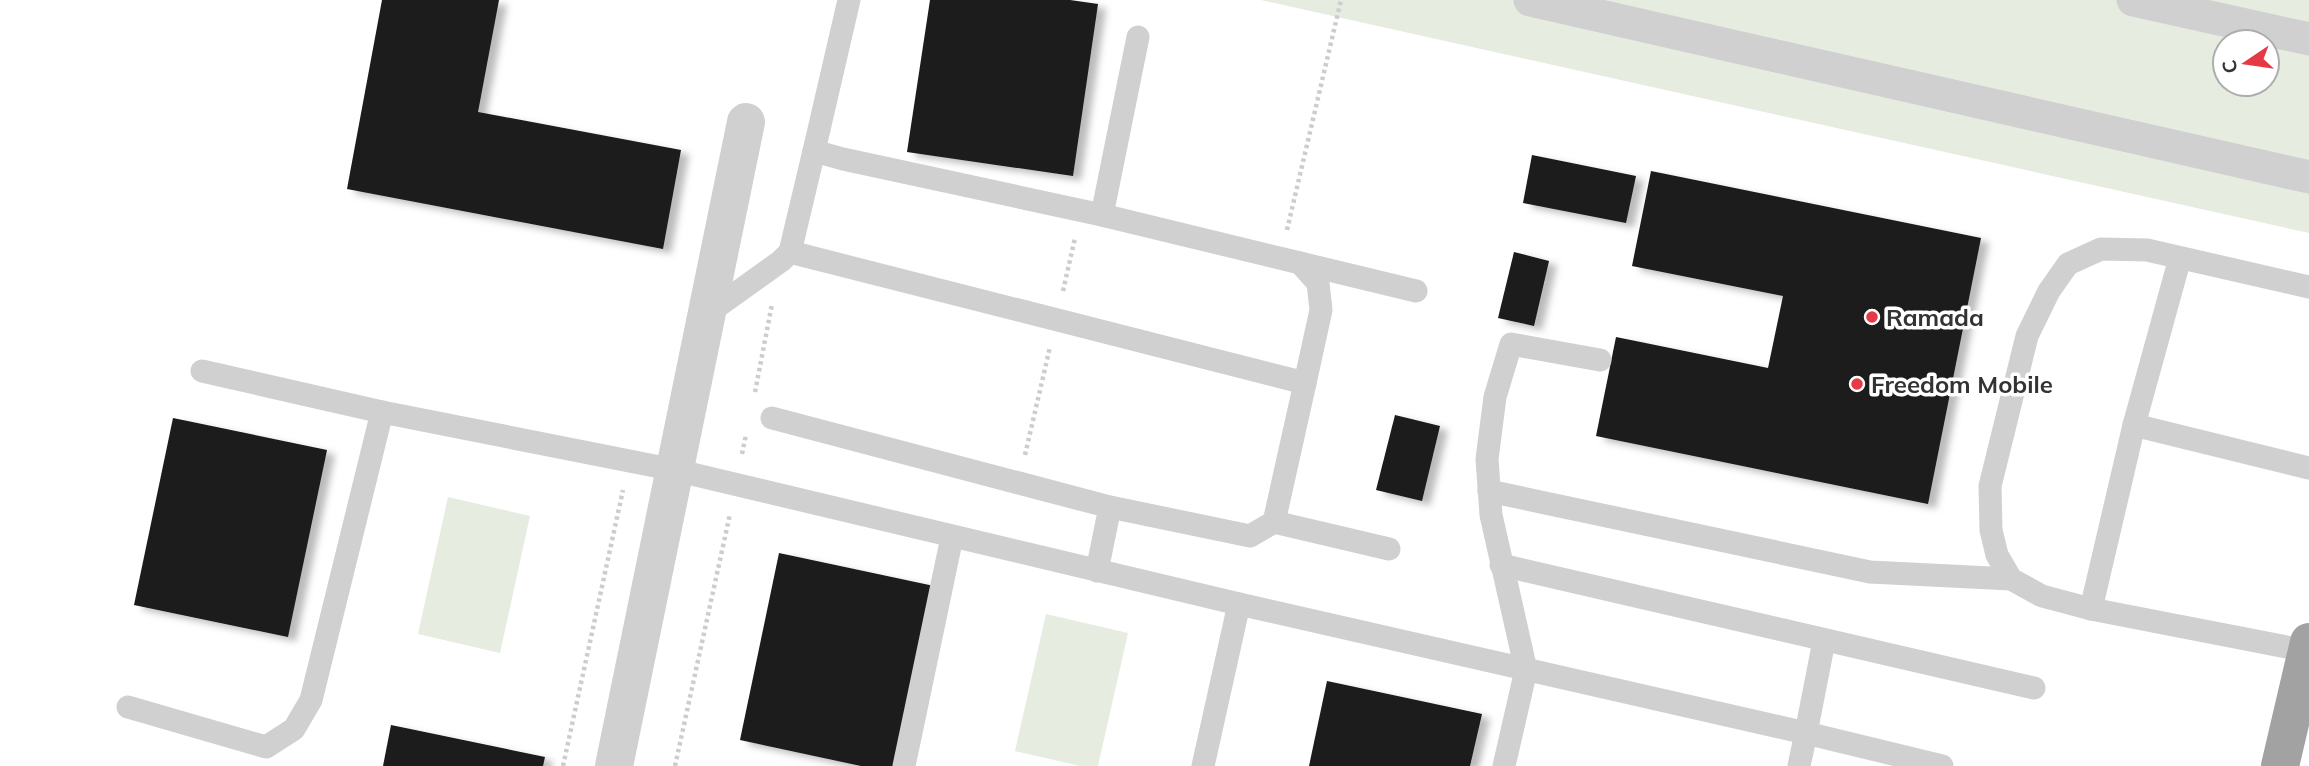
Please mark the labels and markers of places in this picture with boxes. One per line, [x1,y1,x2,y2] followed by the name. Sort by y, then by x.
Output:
[1886,302,1984,332] place label: Ramada
[1864,309,1880,325] marker: Ramada
[1871,369,2053,399] place label: Freedom Mobile
[1849,376,1865,392] marker: Freedom Mobile

